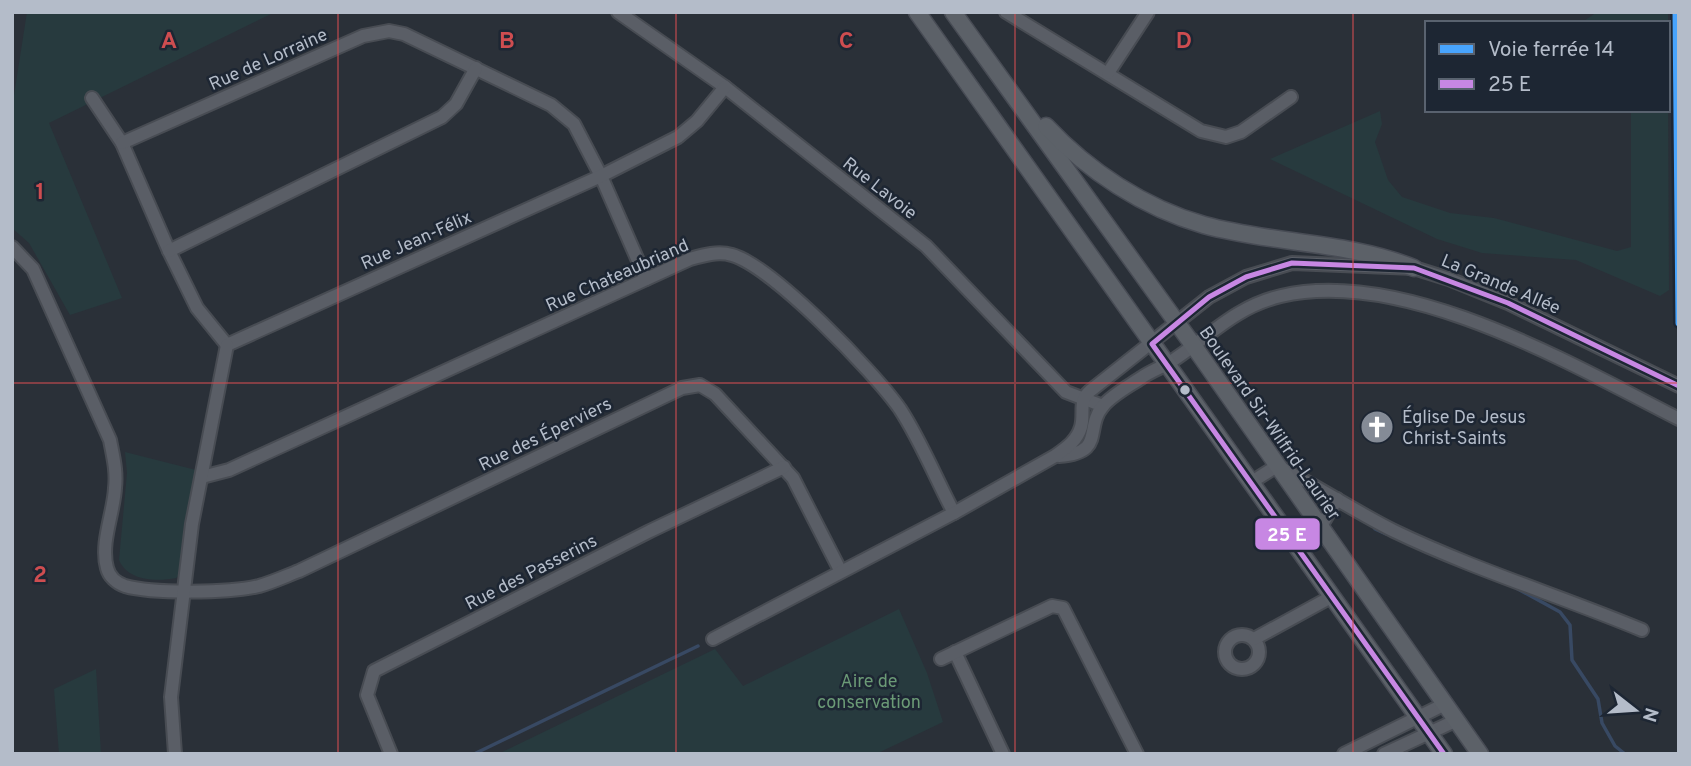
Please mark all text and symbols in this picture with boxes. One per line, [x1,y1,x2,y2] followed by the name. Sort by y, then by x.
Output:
[1425,21,1670,112] legend
[206,24,331,97] street label: Rue de Lorraine
[161,28,177,57] text: A
[499,28,515,57] text: B
[839,28,853,57] text: C
[1176,28,1192,57] text: D
[1488,37,1615,64] text: Voie ferrée 14
[1488,72,1531,99] text: 25 E
[837,153,921,226] street label: Rue Lavoie
[35,179,45,208] text: 1
[358,207,476,276] street label: Rue Jean-Félix
[542,234,693,318] street label: Rue Chateaubriand
[1437,250,1563,321] street label: La Grande Allée
[1193,322,1345,525] street label: Boulevard Sir-Wilfrid-Laurier
[1178,383,1192,397] unlabelled marker
[475,391,616,477] street label: Rue des Éperviers
[1402,405,1526,451] place label: Église De Jesus Christ-Saints
[1358,408,1396,446] church icon: Église De Jesus Christ-Saints
[1254,517,1321,551] line badge: 25 E
[1267,524,1307,548] text: 25 E
[462,530,602,617] street label: Rue des Passerins
[33,562,47,591] text: 2
[817,671,921,715] park label: Aire de conservation
[1600,675,1670,745] north arrow
[1636,704,1663,724] text: N

